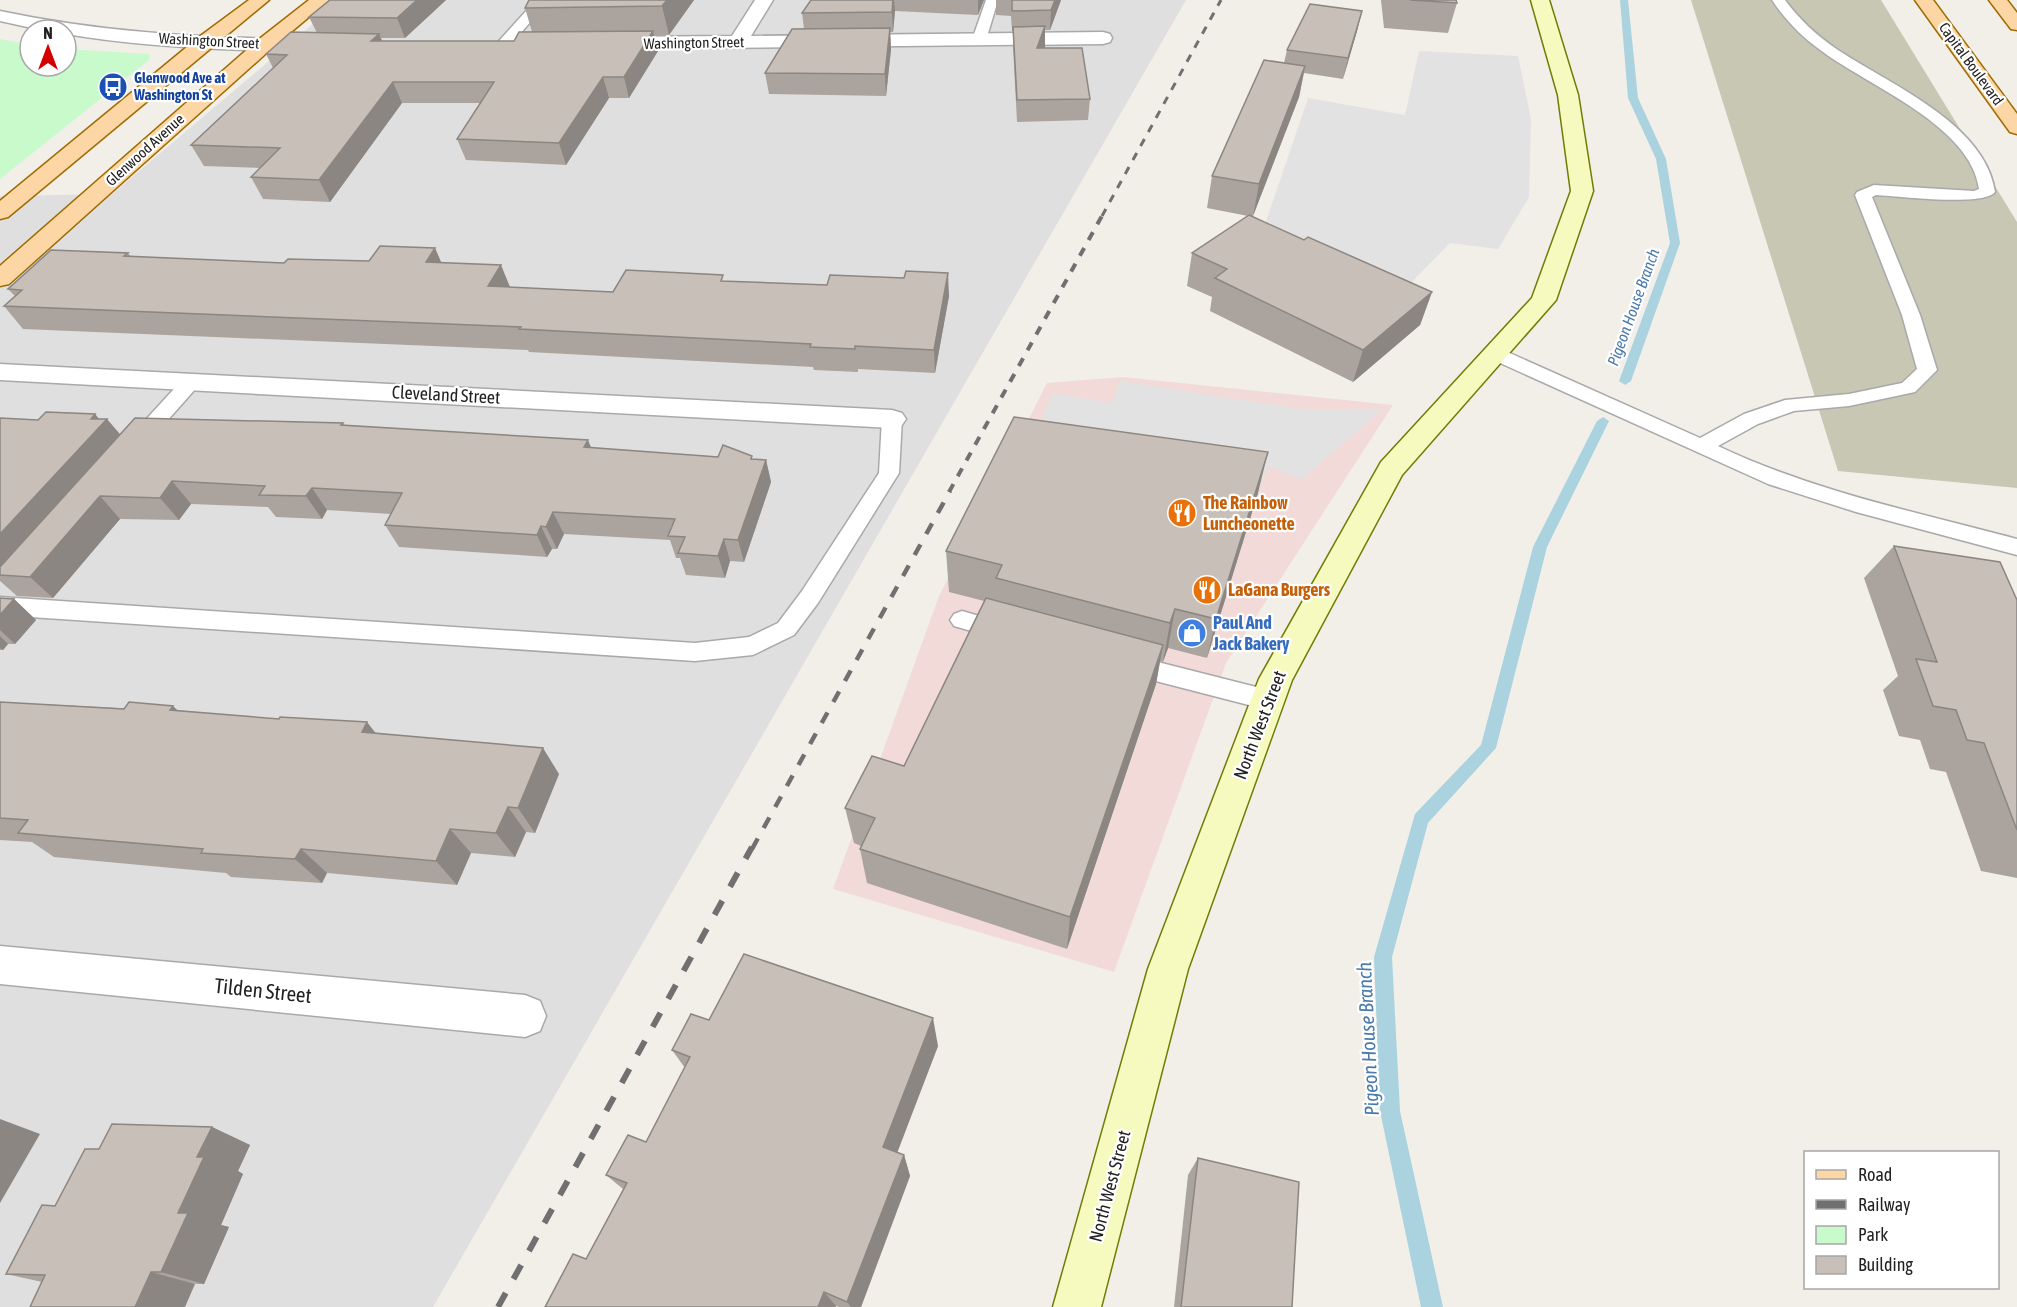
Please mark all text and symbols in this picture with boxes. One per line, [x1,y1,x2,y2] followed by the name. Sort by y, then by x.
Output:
[18,18,78,78] north arrow
[1936,19,2007,108] street label: Capital Boulevard
[43,24,53,42] text: N
[158,29,260,52] street label: Washington Street
[644,33,744,52] street label: Washington Street
[133,69,226,103] place label: Glenwood Ave at Washington St
[97,71,129,103] bus stop icon: Glenwood Ave at Washington St
[102,110,187,189] street label: Glenwood Avenue
[1603,246,1664,368] water label: Pigeon House Branch
[391,381,501,408] street label: Cleveland Street
[1203,492,1295,534] place label: The Rainbow Luncheonette
[1166,497,1198,529] restaurant icon: The Rainbow Luncheonette
[1191,574,1223,606] restaurant icon: LaGana Burgers
[1228,579,1331,600] place label: LaGana Burgers
[1212,612,1290,654] place label: Paul And Jack Bakery
[1176,617,1208,649] shop icon: Paul And Jack Bakery
[1229,667,1290,782] street label: North West Street
[1352,961,1383,1117] water label: Pigeon House Branch
[213,973,313,1007] street label: Tilden Street
[1085,1128,1135,1244] street label: North West Street
[1804,1151,1999,1289] legend
[1858,1164,1892,1185] text: Road
[1858,1194,1910,1215] text: Railway
[1858,1224,1888,1245] text: Park
[1858,1254,1913,1275] text: Building

